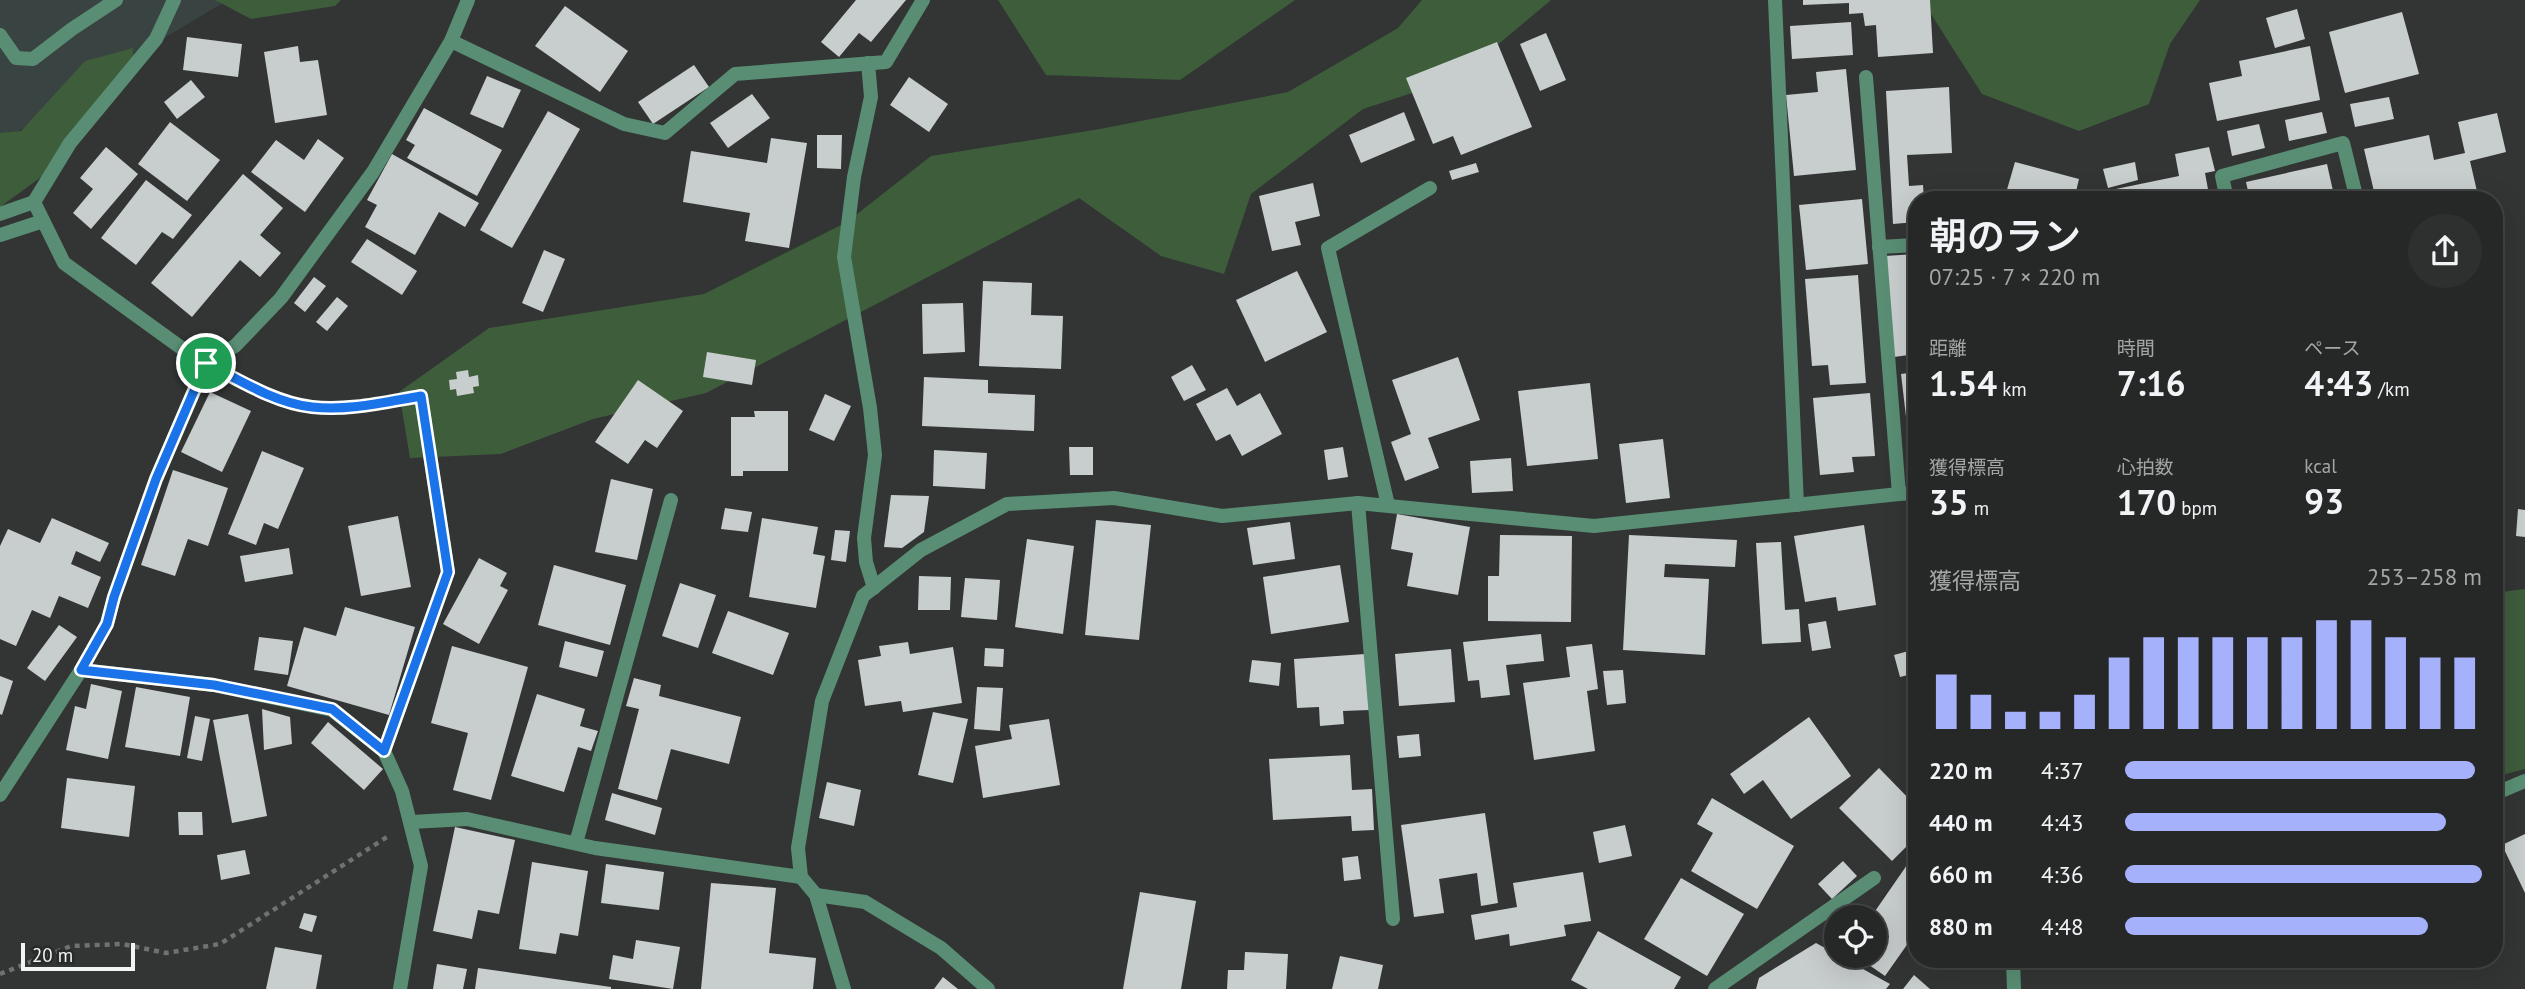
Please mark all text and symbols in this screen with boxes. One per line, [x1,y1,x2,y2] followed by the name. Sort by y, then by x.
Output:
[1929,211,2081,260] text: 朝のラン
[2408,214,2482,288] button: share
[1929,262,2100,291] text: 07:25 · 7 × 220 m
[176,333,236,393] pin
[1929,336,1967,360] text: 距離
[2117,336,2155,360] text: 時間
[2304,336,2360,360] text: ペース
[187,344,225,382] icon: arrive
[1929,360,1997,406] text: 1.54
[2117,360,2186,406] text: 7:16
[2304,360,2373,406] text: 4:43
[1997,377,2027,401] text: km
[2373,377,2410,401] text: /km
[2304,454,2337,478] text: kcal
[1929,455,2005,479] text: 獲得標高
[2117,455,2174,479] text: 心拍数
[2304,478,2344,524] text: 93
[1929,479,1969,525] text: 35
[2117,479,2176,525] text: 170
[1969,496,1989,520] text: m
[2176,496,2217,520] text: bpm
[2367,562,2482,591] text: 253–258 m
[1929,566,2021,595] text: 獲得標高
[1929,756,1992,785] text: 220 m
[2041,756,2084,785] text: 4:37
[1929,808,1992,837] text: 440 m
[2041,808,2084,837] text: 4:43
[1929,860,1992,889] text: 660 m
[2041,860,2084,889] text: 4:36
[1824,905,1887,968] map controls
[1824,905,1887,968] button: locate
[1929,912,1992,941] text: 880 m
[2041,912,2084,941] text: 4:48
[21,940,135,972] scale bar
[32,943,73,967] text: 20 m

